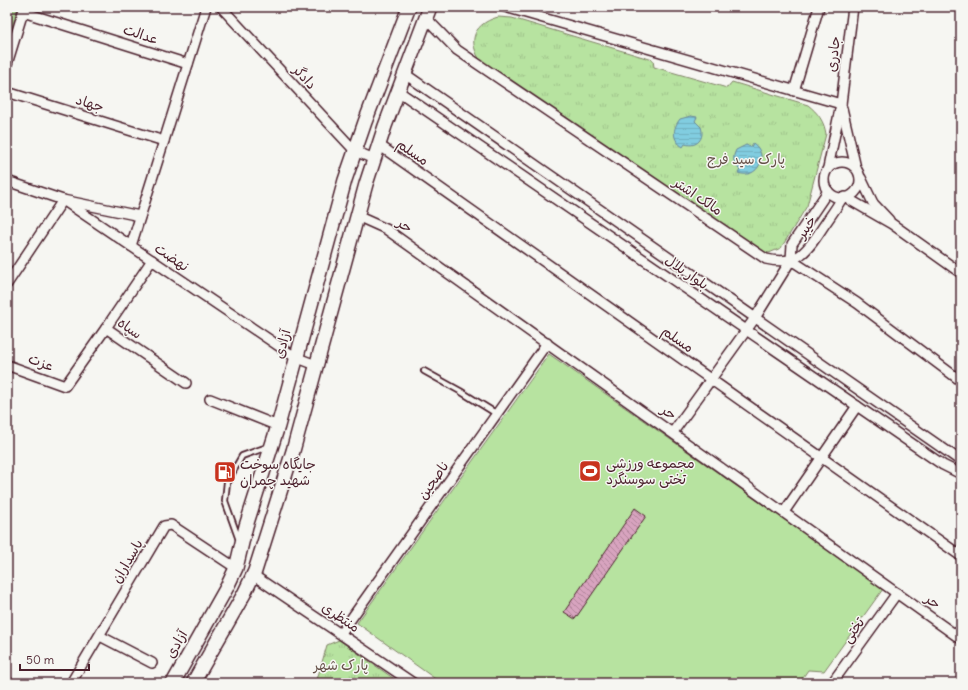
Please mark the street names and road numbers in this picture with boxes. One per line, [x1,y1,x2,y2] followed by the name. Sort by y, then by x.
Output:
[121,20,161,48] street label: عدالت
[822,35,844,73] street label: جادری
[289,60,321,93] street label: دادگر
[74,90,106,116] street label: جهاد
[392,135,432,171] street label: مسلم
[669,172,726,219] street label: مالک اشتر
[791,212,820,243] street label: خیبر
[393,213,416,237] street label: حر
[151,239,193,275] street label: نهضت
[662,251,712,293] street label: بلوار بلال
[114,313,146,344] street label: سپاه
[657,322,697,358] street label: مسلم
[269,327,295,361] street label: آزادی
[26,349,56,375] street label: عزت
[657,400,680,424] street label: حر
[413,457,453,503] street label: ناصحین
[107,536,148,587] street label: پاسداران
[921,589,945,613] street label: حر
[319,598,363,636] street label: منتظری
[838,613,869,646] street label: تختی
[161,626,191,661] street label: آزادی

